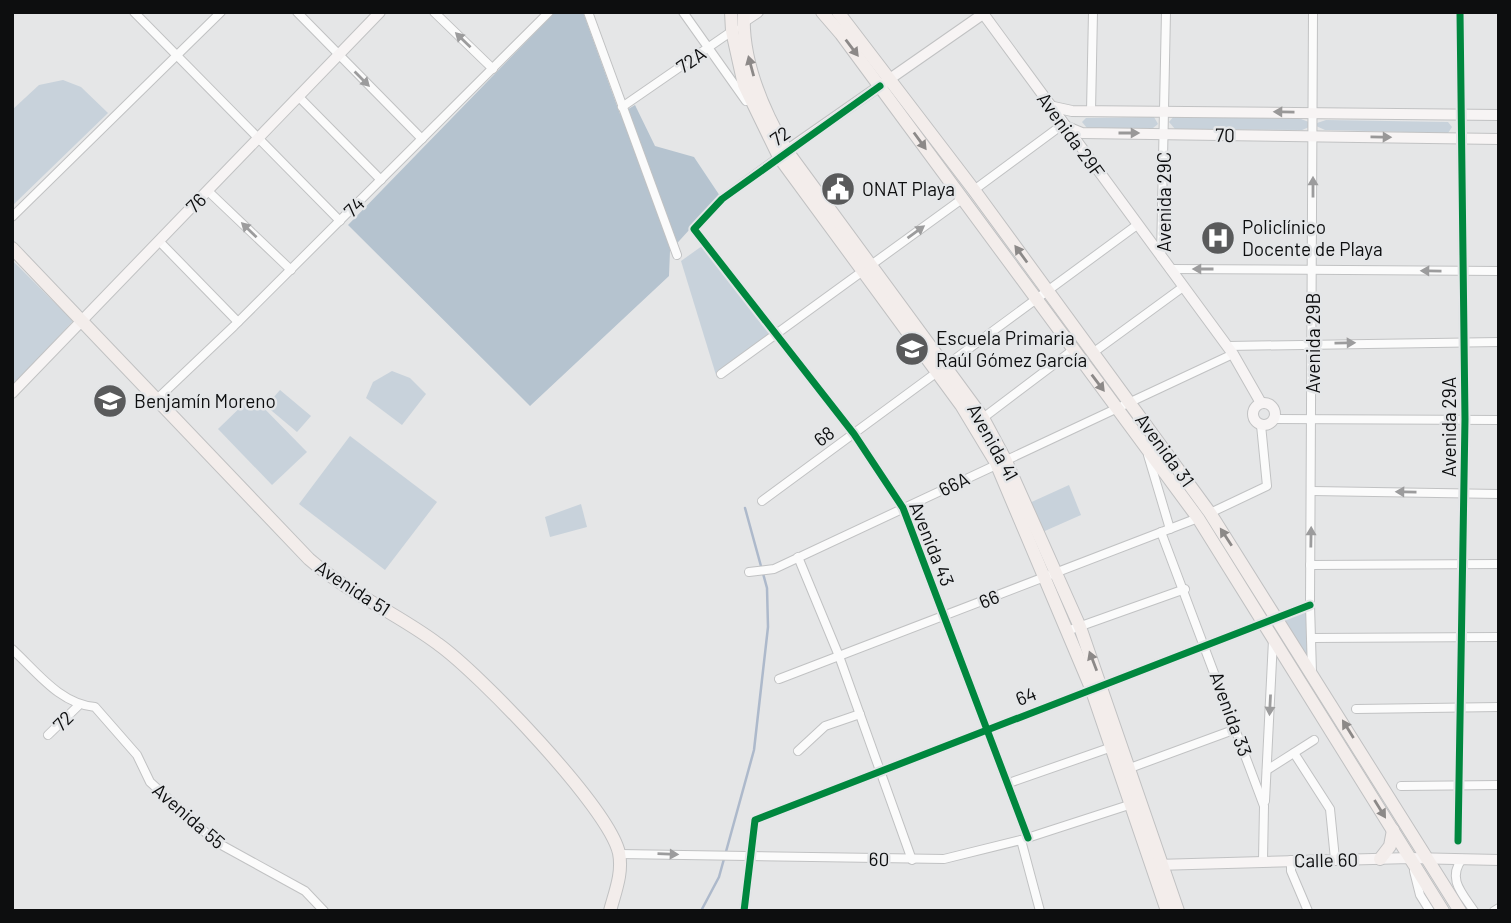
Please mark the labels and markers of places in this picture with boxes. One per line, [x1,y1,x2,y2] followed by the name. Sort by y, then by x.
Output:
[819,170,857,208] public building icon: ONAT Playa
[862,177,955,200] place label: ONAT Playa
[1242,215,1383,260] place label: Policlínico Docente de Playa
[1199,219,1237,257] hospital icon: Policlínico Docente de Playa
[936,326,1087,371] place label: Escuela Primaria Raúl Gómez García
[893,330,931,368] school or university icon: Escuela Primaria Raúl Gómez García
[91,382,129,420] school or university icon: Benjamín Moreno
[134,389,276,412] place label: Benjamín Moreno

